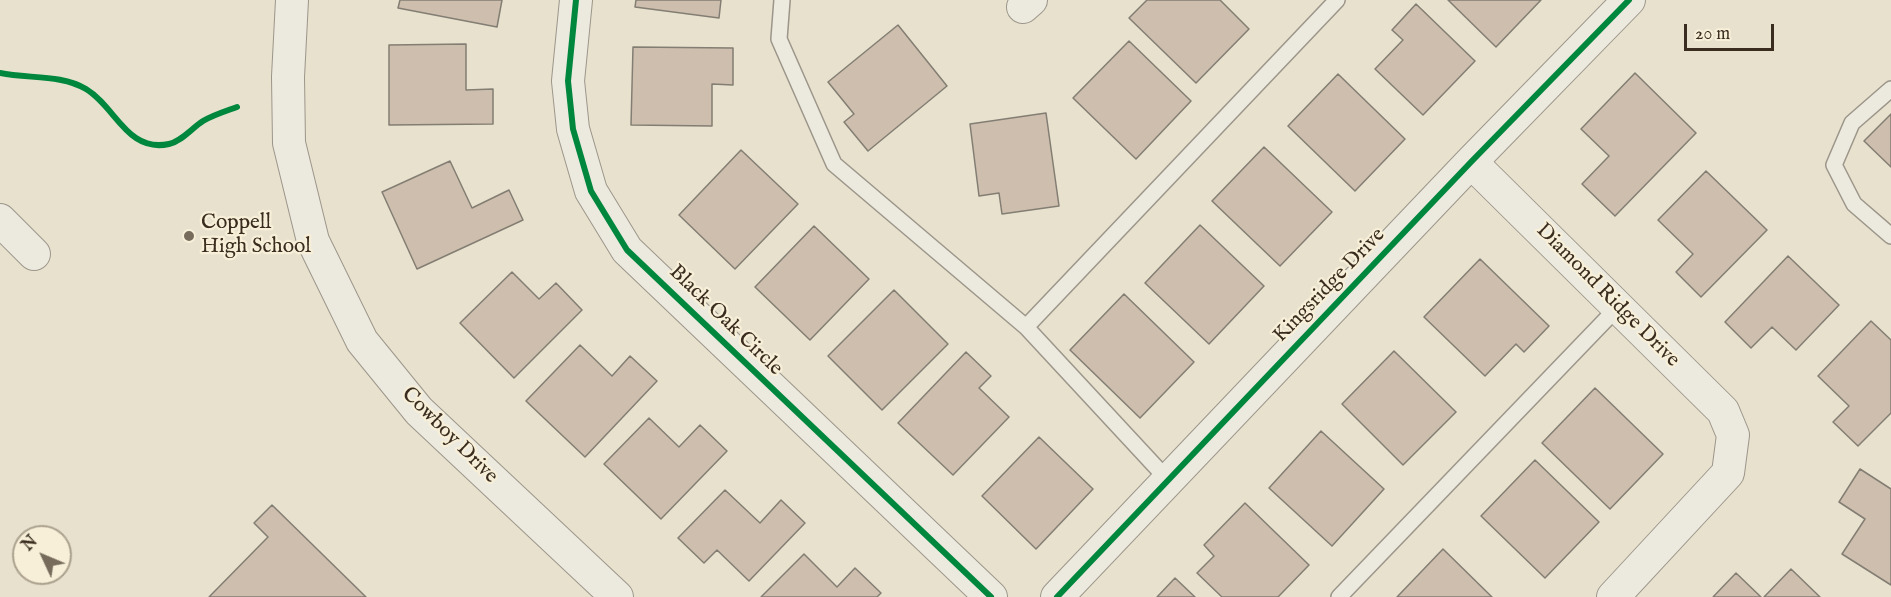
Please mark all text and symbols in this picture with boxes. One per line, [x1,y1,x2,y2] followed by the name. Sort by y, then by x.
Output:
[1687,12,1777,50] scale bar
[1695,23,1730,46] text: 20 m
[201,211,311,261] place label: Coppell High School
[1530,219,1684,373] street label: Diamond Ridge Drive
[1269,223,1391,349] street label: Kingsridge Drive
[182,229,196,243] marker: Coppell High School
[663,260,787,382] street label: Black Oak Circle
[396,383,502,489] street label: Cowboy Drive
[12,525,72,585] north arrow
[18,532,42,556] text: N

